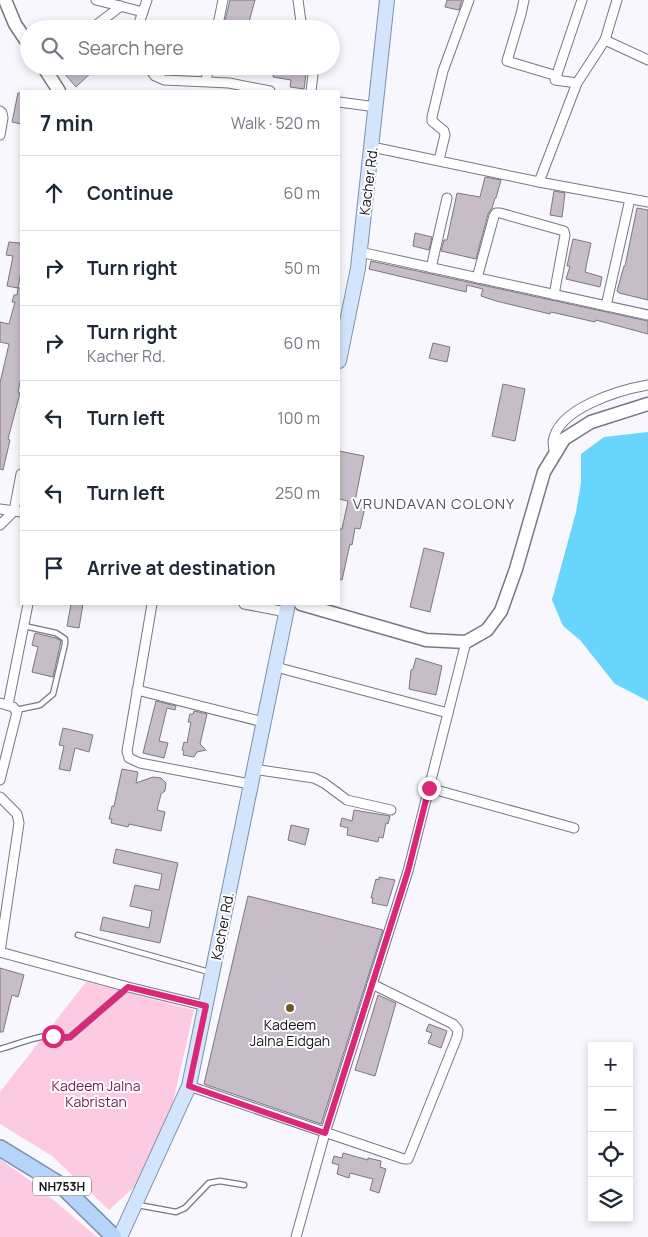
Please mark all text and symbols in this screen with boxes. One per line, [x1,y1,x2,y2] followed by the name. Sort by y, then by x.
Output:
[20,20,340,75] search box
[38,34,66,62] icon: search
[78,35,184,61] text: Search here
[40,109,93,137] text: 7 min
[231,112,320,134] text: Walk · 520 m
[354,146,382,216] street label: Kacher Rd.
[40,179,68,207] icon: ahead
[87,180,173,206] text: Continue
[284,182,320,204] text: 60 m
[40,254,68,282] icon: right
[87,255,177,281] text: Turn right
[284,257,320,279] text: 50 m
[87,319,177,345] text: Turn right
[40,329,68,357] icon: right
[284,332,320,354] text: 60 m
[87,345,166,367] text: Kacher Rd.
[40,404,68,432] icon: left
[87,405,165,431] text: Turn left
[277,407,320,429] text: 100 m
[40,479,68,507] icon: left
[87,480,165,506] text: Turn left
[275,482,320,504] text: 250 m
[353,493,515,514] district label: VRUNDAVAN COLONY
[40,554,68,582] icon: arrive
[87,555,276,581] text: Arrive at destination
[418,777,441,800] route end
[206,890,238,962] street label: Kacher Rd.
[284,1002,296,1014] marker: Kadeem Jalna Eidgah
[250,1015,330,1050] place label: Kadeem Jalna Eidgah
[42,1025,65,1048] route start
[588,1042,633,1222] map controls
[588,1042,633,1087] button: +
[52,1076,140,1111] park label: Kadeem Jalna Kabristan
[588,1087,633,1132] button: −
[588,1132,633,1177] button: locate
[33,1176,91,1196] road number: NH753H
[588,1177,633,1222] button: layers

